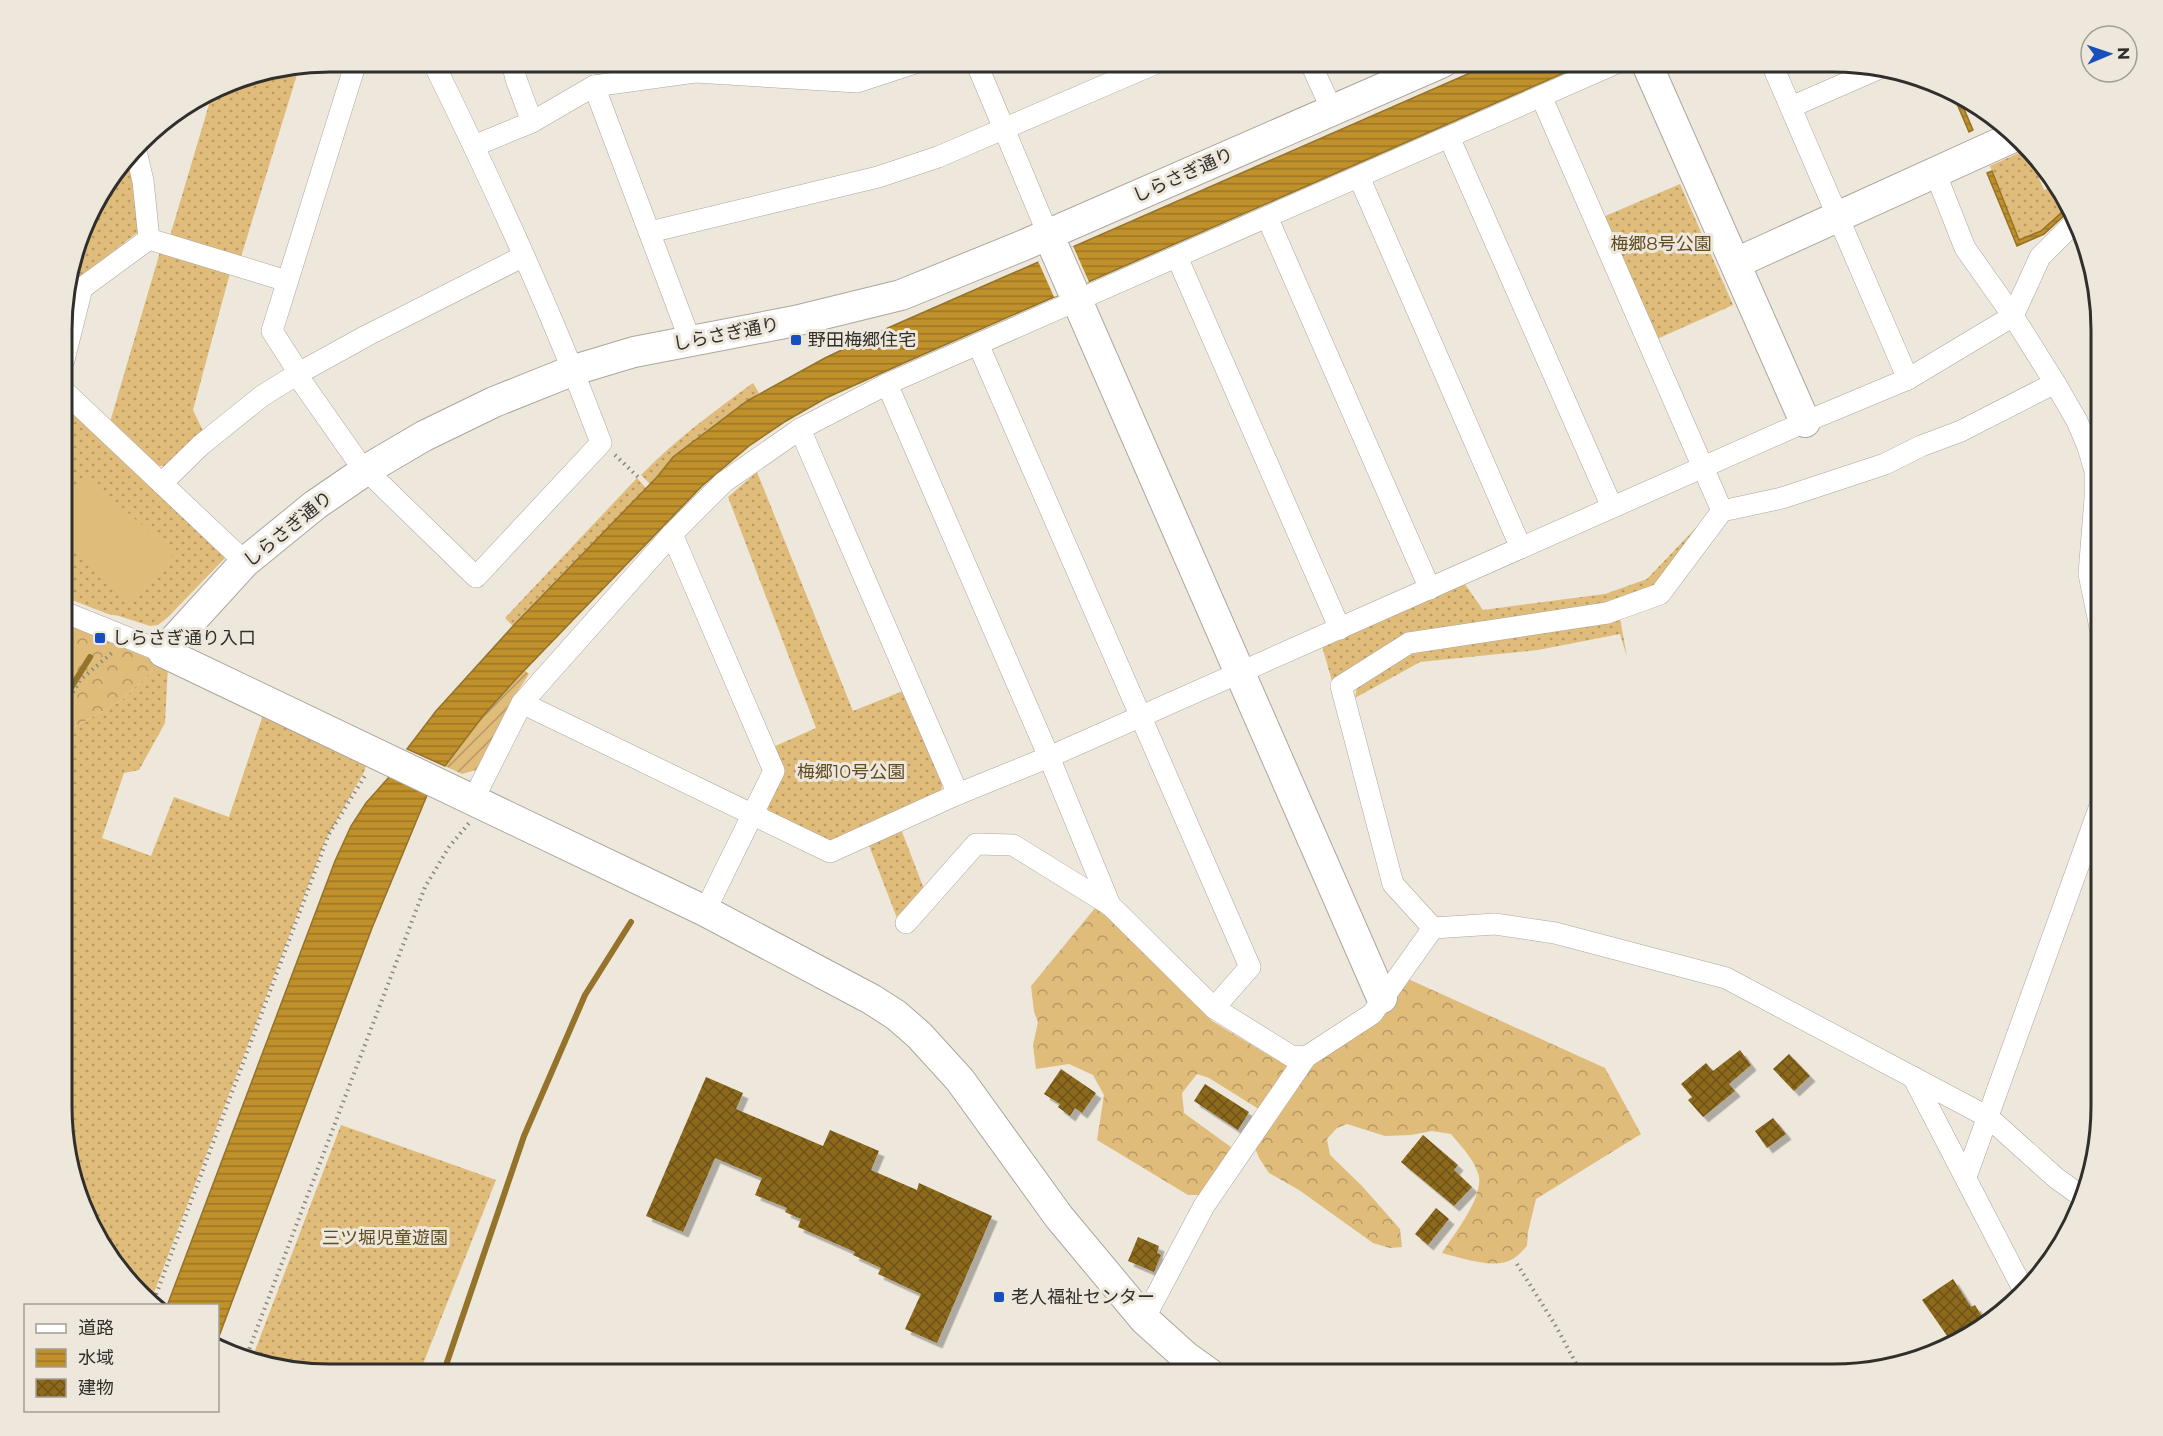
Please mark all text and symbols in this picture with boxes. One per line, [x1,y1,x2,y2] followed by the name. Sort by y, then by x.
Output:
[2079,24,2139,84] north arrow
[2114,47,2133,60] text: N
[1129,143,1237,207] street label: しらさぎ通り
[1610,233,1712,255] park label: 梅郷8号公園
[671,313,781,355] street label: しらさぎ通り
[808,329,916,351] place label: 野田梅郷住宅
[789,333,803,347] marker: 野田梅郷住宅
[239,486,337,572] street label: しらさぎ通り
[112,627,256,649] place label: しらさぎ通り入口
[93,631,107,645] marker: しらさぎ通り入口
[797,761,905,783] park label: 梅郷10号公園
[322,1227,448,1249] park label: 三ツ堀児童遊園
[1011,1286,1155,1308] place label: 老人福祉センター
[992,1290,1006,1304] marker: 老人福祉センター
[24,1304,219,1412] legend
[78,1317,114,1339] text: 道路
[78,1347,114,1369] text: 水域
[78,1377,114,1399] text: 建物

